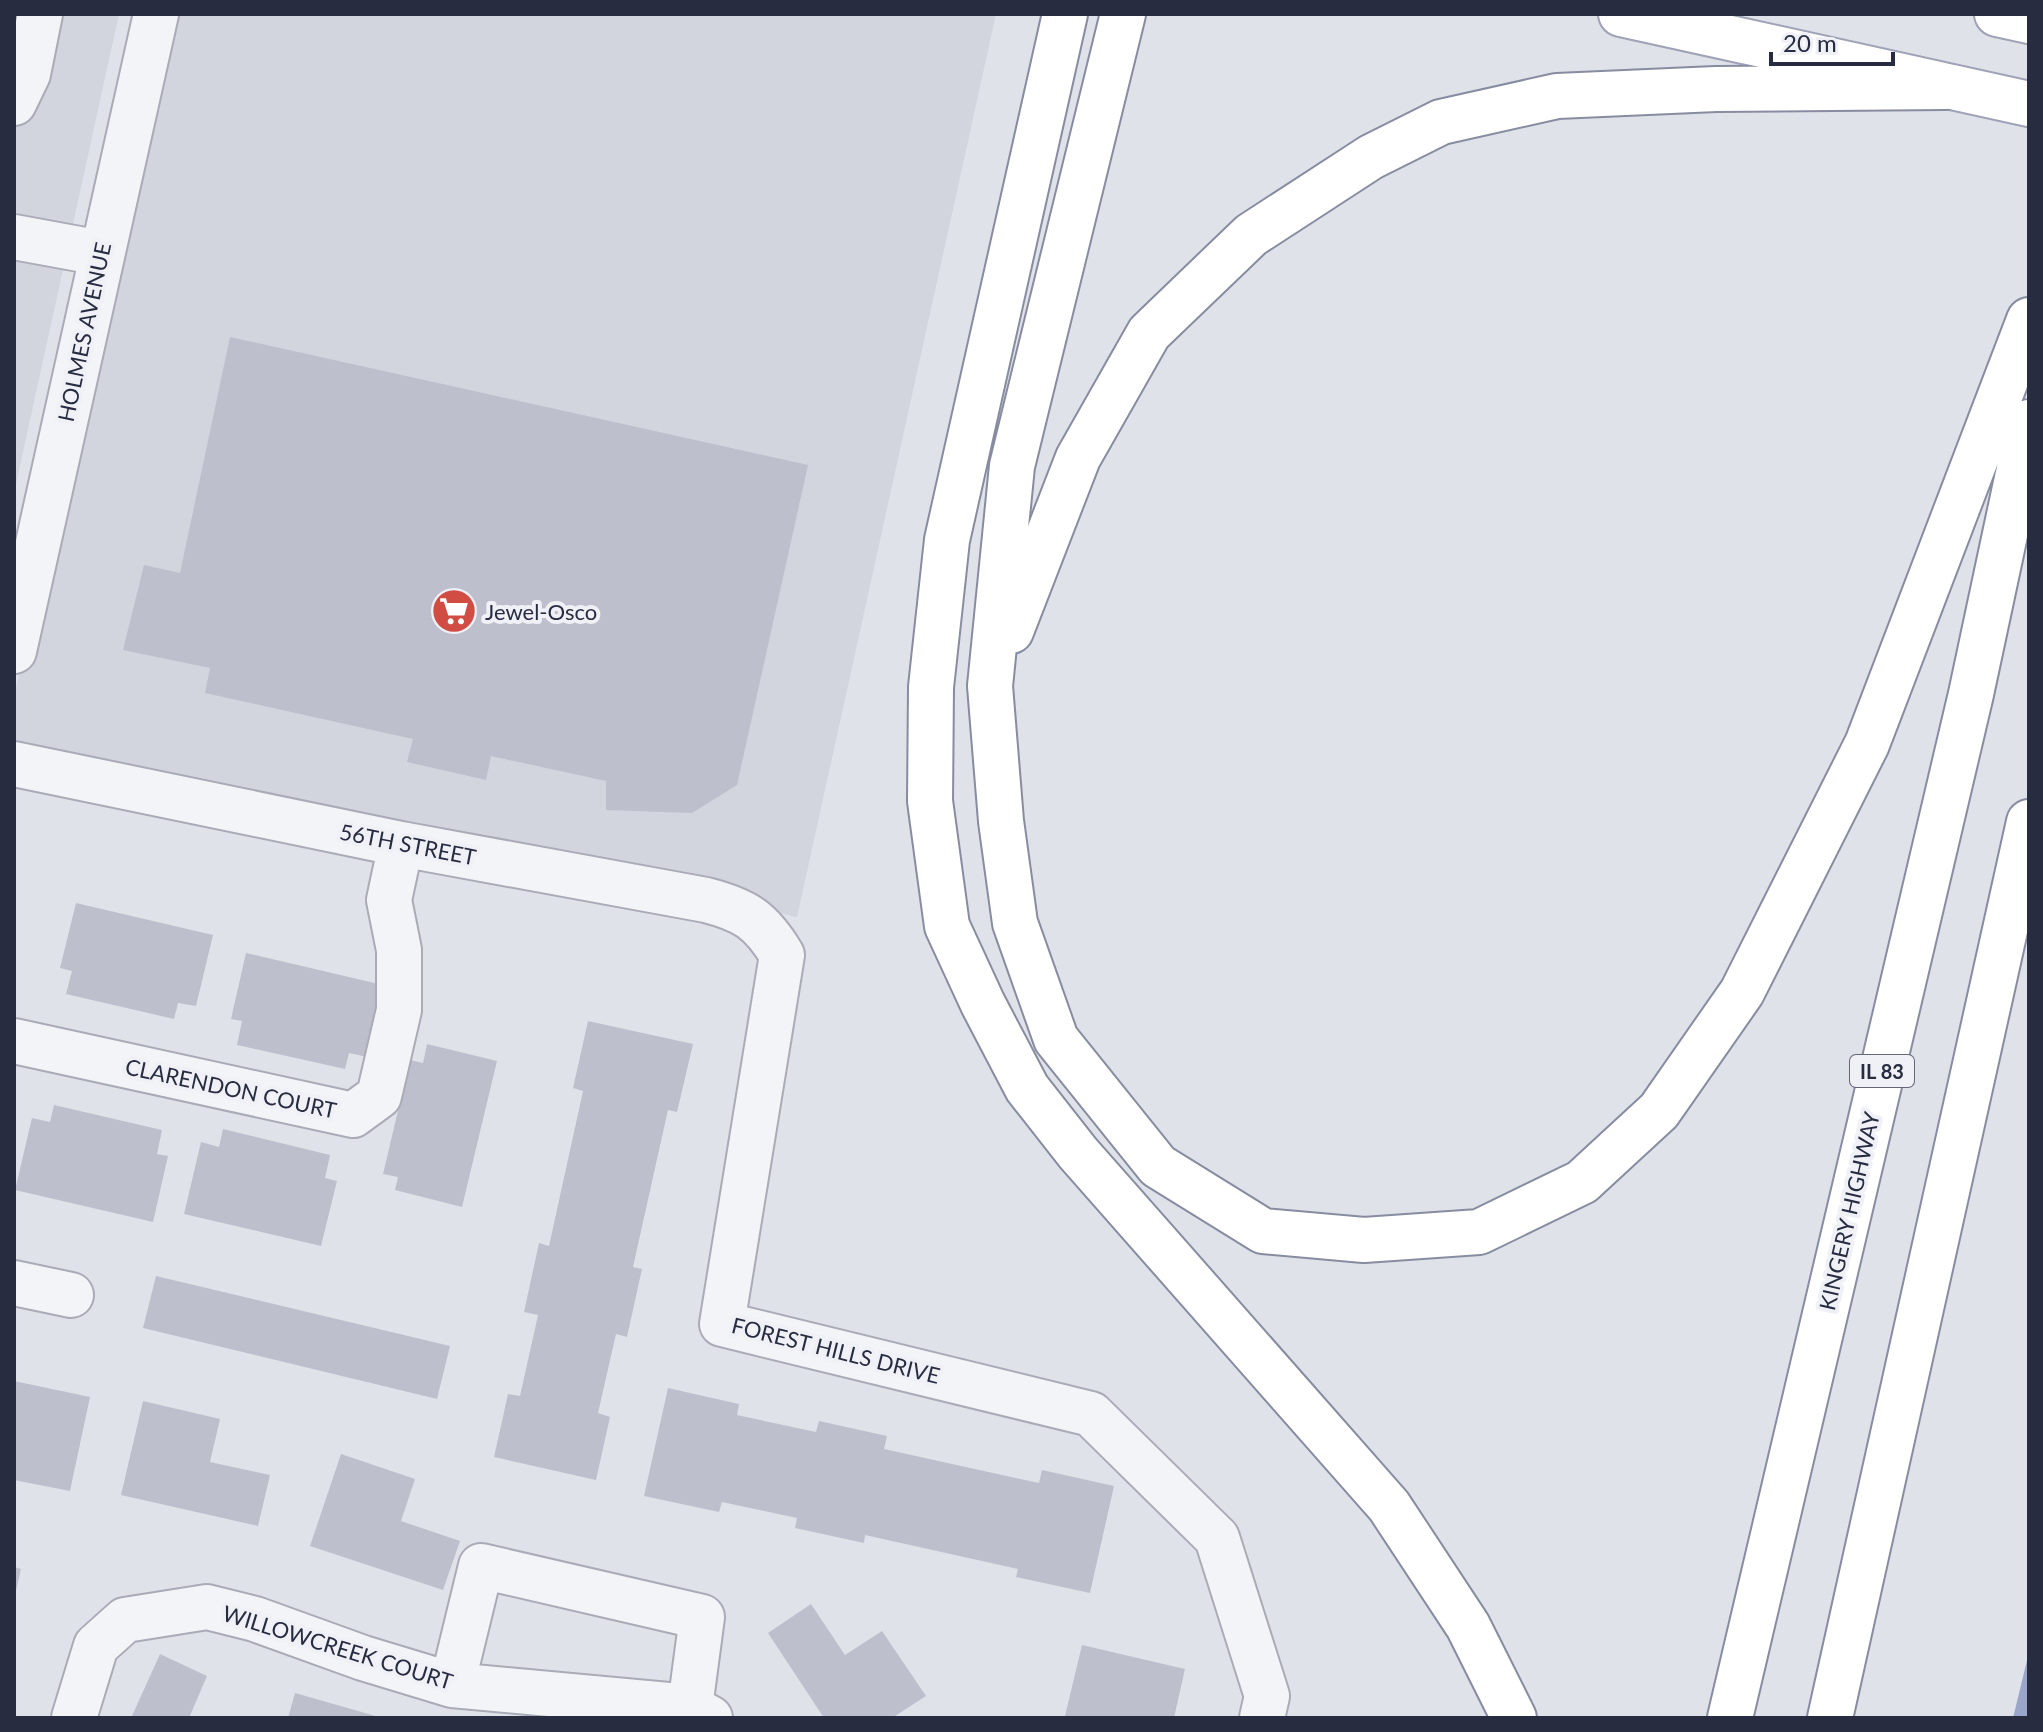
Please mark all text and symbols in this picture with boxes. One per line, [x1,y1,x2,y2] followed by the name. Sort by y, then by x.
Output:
[1771,16,1893,66] scale bar
[1783,28,1837,57] text: 20 m
[52,240,116,424] street label: HOLMES AVENUE
[430,587,478,635] supermarket icon: Jewel-Osco
[485,598,597,625] place label: Jewel-Osco
[338,818,478,870] street label: 56TH STREET
[123,1052,339,1124] street label: CLARENDON COURT
[1850,1055,1914,1087] road number: IL 83
[1813,1109,1885,1313] street label: KINGERY HIGHWAY
[729,1311,943,1389] street label: FOREST HILLS DRIVE
[220,1599,456,1695] street label: WILLOWCREEK COURT

